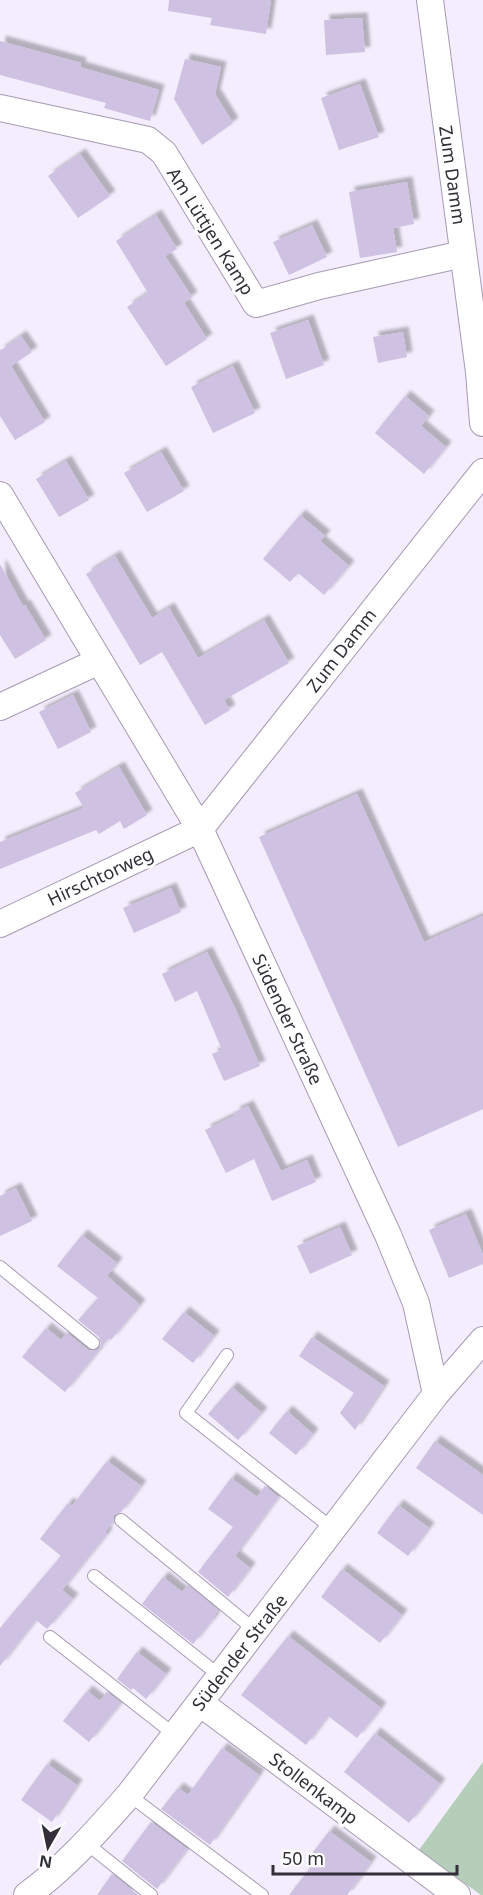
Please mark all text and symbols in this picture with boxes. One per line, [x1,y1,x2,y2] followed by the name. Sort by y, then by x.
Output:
[434,124,472,226] street label: Zum Damm
[162,163,260,299] street label: Am Lüttjen Kamp
[301,603,381,697] street label: Zum Damm
[43,841,157,911] street label: Hirschtorweg
[247,950,329,1088] street label: Südender Straße
[186,1589,292,1715] street label: Südender Straße
[265,1747,363,1829] street label: Stollenkamp
[18,1817,78,1877] north arrow
[273,1838,458,1876] scale bar
[282,1846,324,1870] text: 50 m
[38,1850,54,1874] text: N

